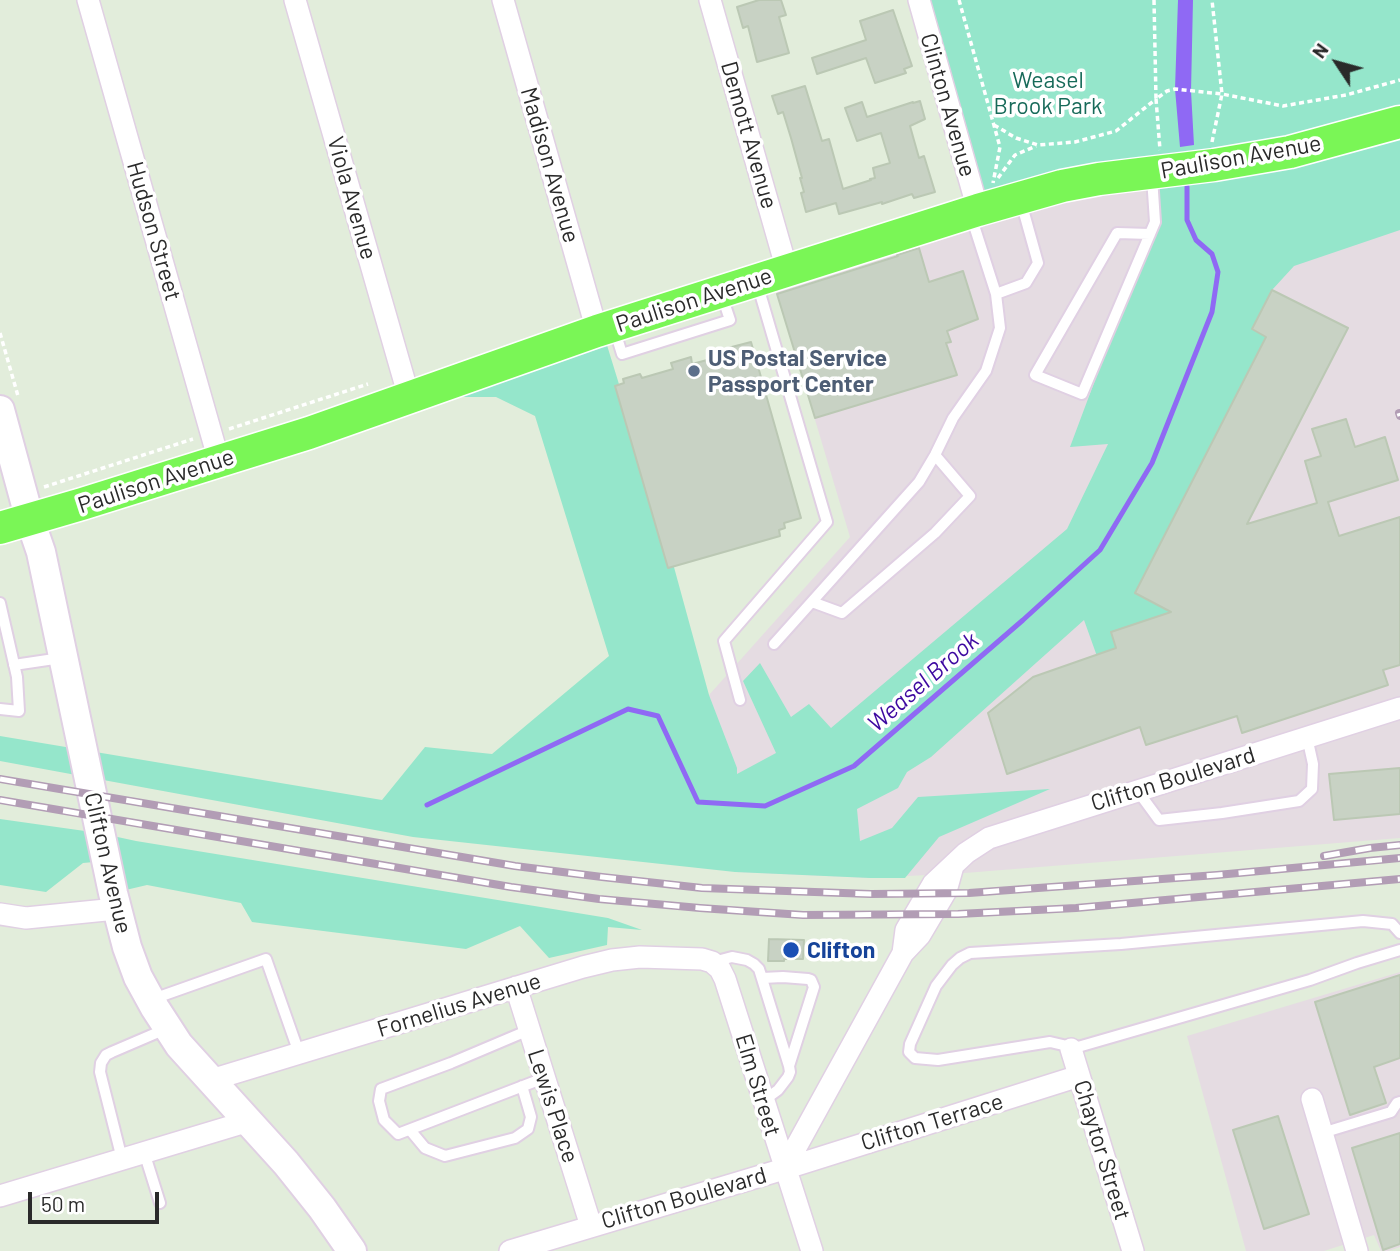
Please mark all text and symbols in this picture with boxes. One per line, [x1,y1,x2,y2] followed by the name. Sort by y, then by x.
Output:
[1302,28,1372,98] north arrow
[914,30,982,180] street label: Clinton Avenue
[1307,38,1333,62] text: N
[715,58,783,212] street label: Demott Avenue
[993,66,1103,120] park label: Weasel Brook Park
[515,84,585,246] street label: Madison Avenue
[1159,129,1323,185] street label: Paulison Avenue
[321,133,383,263] street label: Viola Avenue
[121,158,187,304] street label: Hudson Street
[612,262,776,338] street label: Paulison Avenue
[708,344,887,398] place label: US Postal Service Passport Center
[686,363,702,379] marker: US Postal Service Passport Center
[74,443,238,519] street label: Paulison Avenue
[861,626,985,738] water label: Weasel Brook
[1087,741,1259,817] street label: Clifton Boulevard
[78,790,138,936] street label: Clifton Avenue
[807,936,875,964] place label: Clifton
[781,940,801,960] marker: Clifton
[374,967,544,1043] street label: Fornelius Avenue
[729,1030,787,1140] street label: Elm Street
[522,1046,584,1166] street label: Lewis Place
[1068,1077,1136,1223] street label: Chaytor Street
[858,1087,1006,1157] street label: Clifton Terrace
[598,1161,770,1235] street label: Clifton Boulevard
[32,1178,163,1222] scale bar
[41,1191,85,1216] text: 50 m

